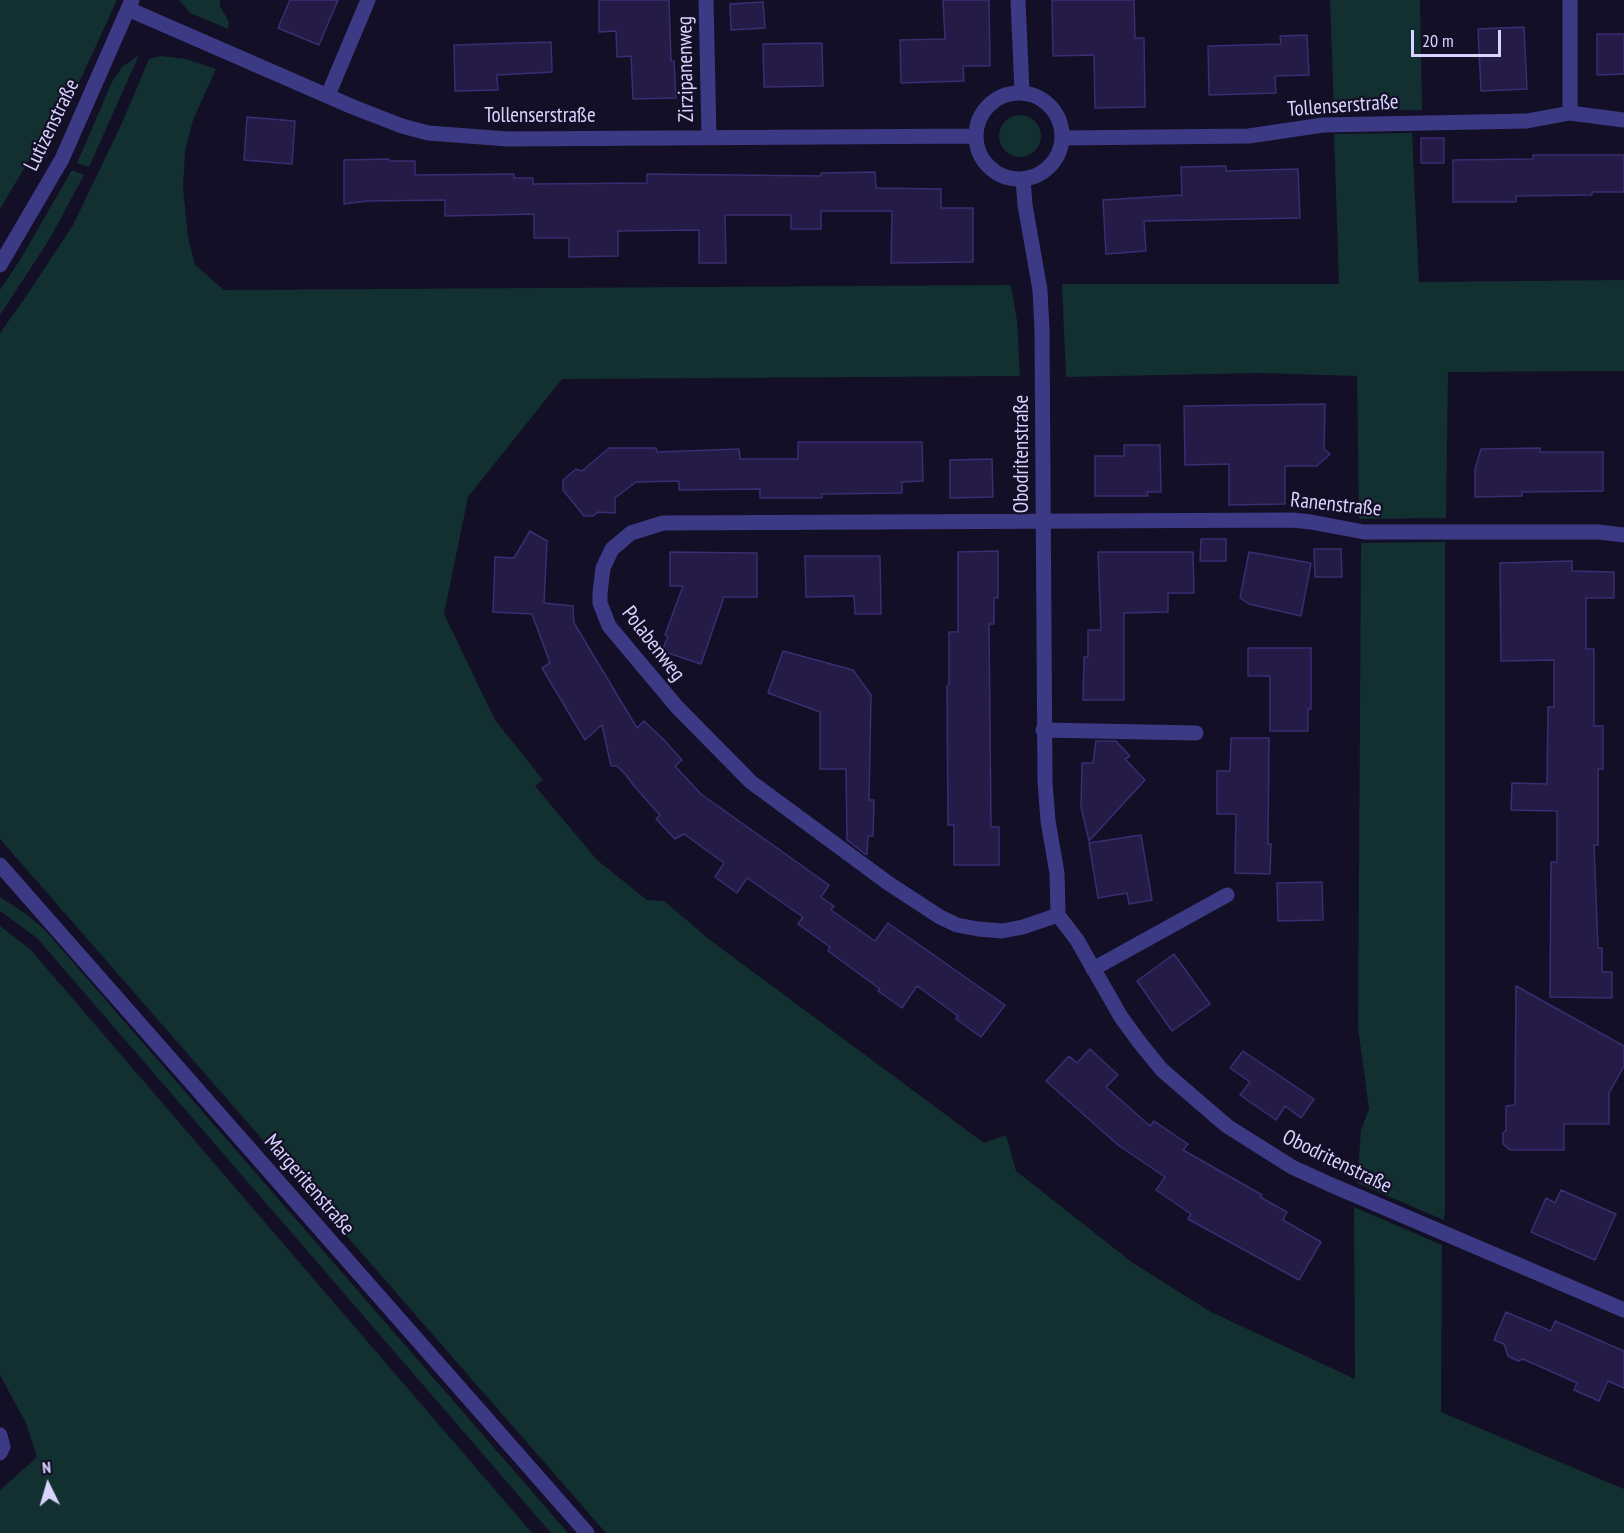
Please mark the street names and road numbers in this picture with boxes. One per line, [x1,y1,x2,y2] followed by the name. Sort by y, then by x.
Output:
[672,16,700,122] street label: Zirzipanenweg
[19,75,85,175] street label: Lutizenstraße
[1287,90,1399,122] street label: Tollenserstraße
[484,103,596,129] street label: Tollenserstraße
[1009,395,1035,513] street label: Obodritenstraße
[1289,488,1383,522] street label: Ranenstraße
[616,602,690,686] street label: Polabenweg
[1278,1125,1396,1199] street label: Obodritenstraße
[258,1130,360,1240] street label: Margeritenstraße

